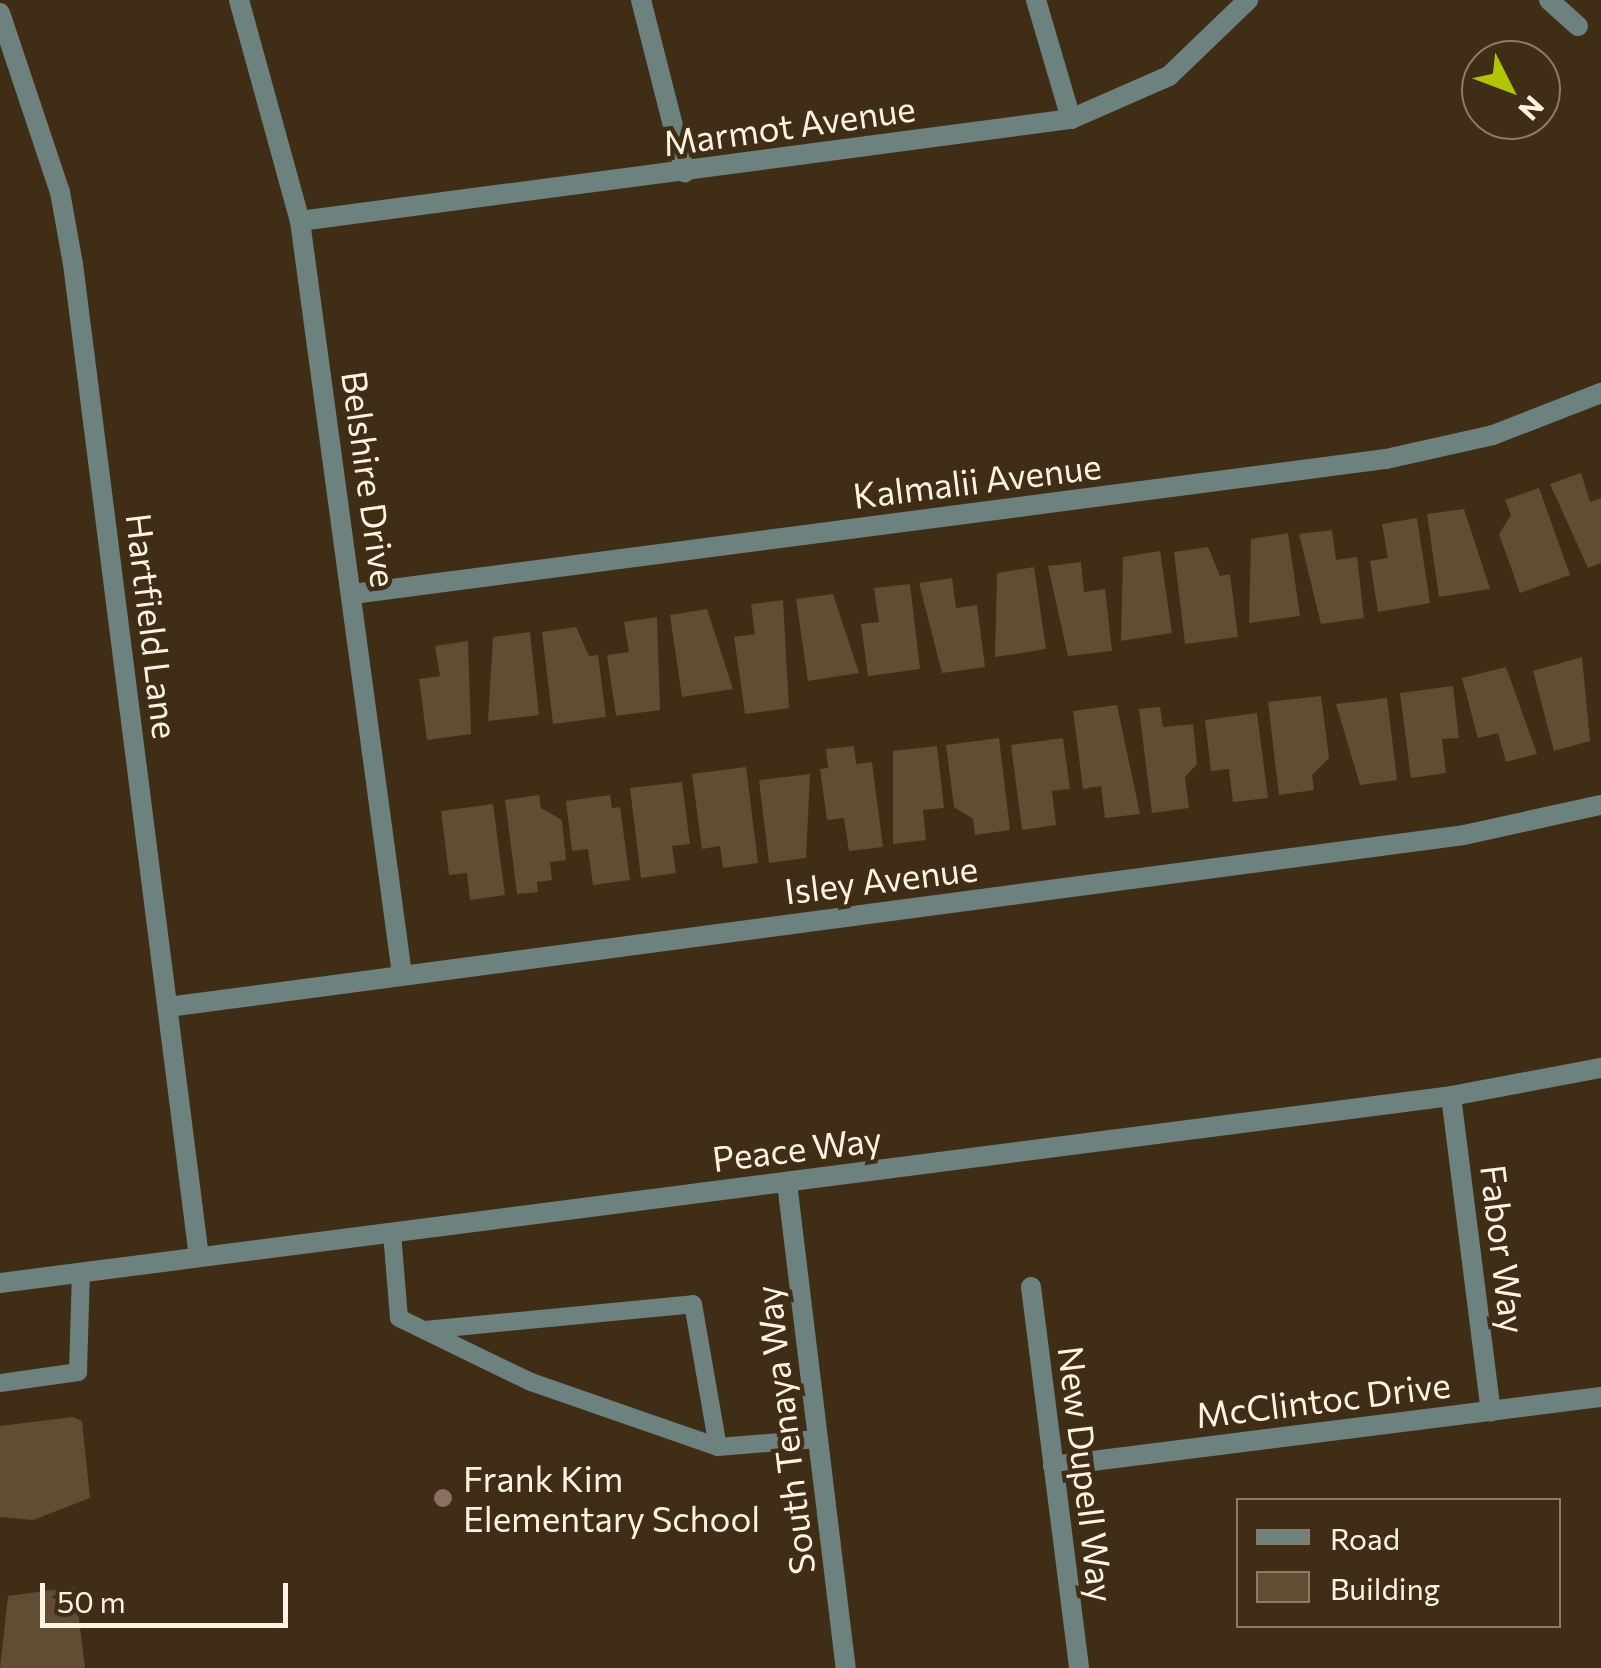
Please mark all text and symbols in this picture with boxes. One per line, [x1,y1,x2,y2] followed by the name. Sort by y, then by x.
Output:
[1461,40,1561,140] north arrow
[660,87,918,163] street label: Marmot Avenue
[1512,90,1551,128] text: N
[334,368,406,590] street label: Belshire Drive
[850,444,1104,516] street label: Kalmalii Avenue
[118,511,188,741] street label: Hartfield Lane
[782,846,980,912] street label: Isley Avenue
[710,1117,884,1179] street label: Peace Way
[1473,1162,1535,1336] street label: Fabor Way
[745,1283,823,1577] street label: South Tenaya Way
[1050,1343,1124,1605] street label: New Dupell Way
[1193,1363,1453,1435] street label: McClintoc Drive
[463,1457,760,1539] place label: Frank Kim Elementary School
[432,1487,454,1509] marker: Frank Kim Elementary School
[1236,1498,1561,1628] legend
[1330,1519,1400,1556] text: Road
[45,1563,292,1625] scale bar
[1330,1569,1440,1606] text: Building
[57,1582,126,1619] text: 50 m

